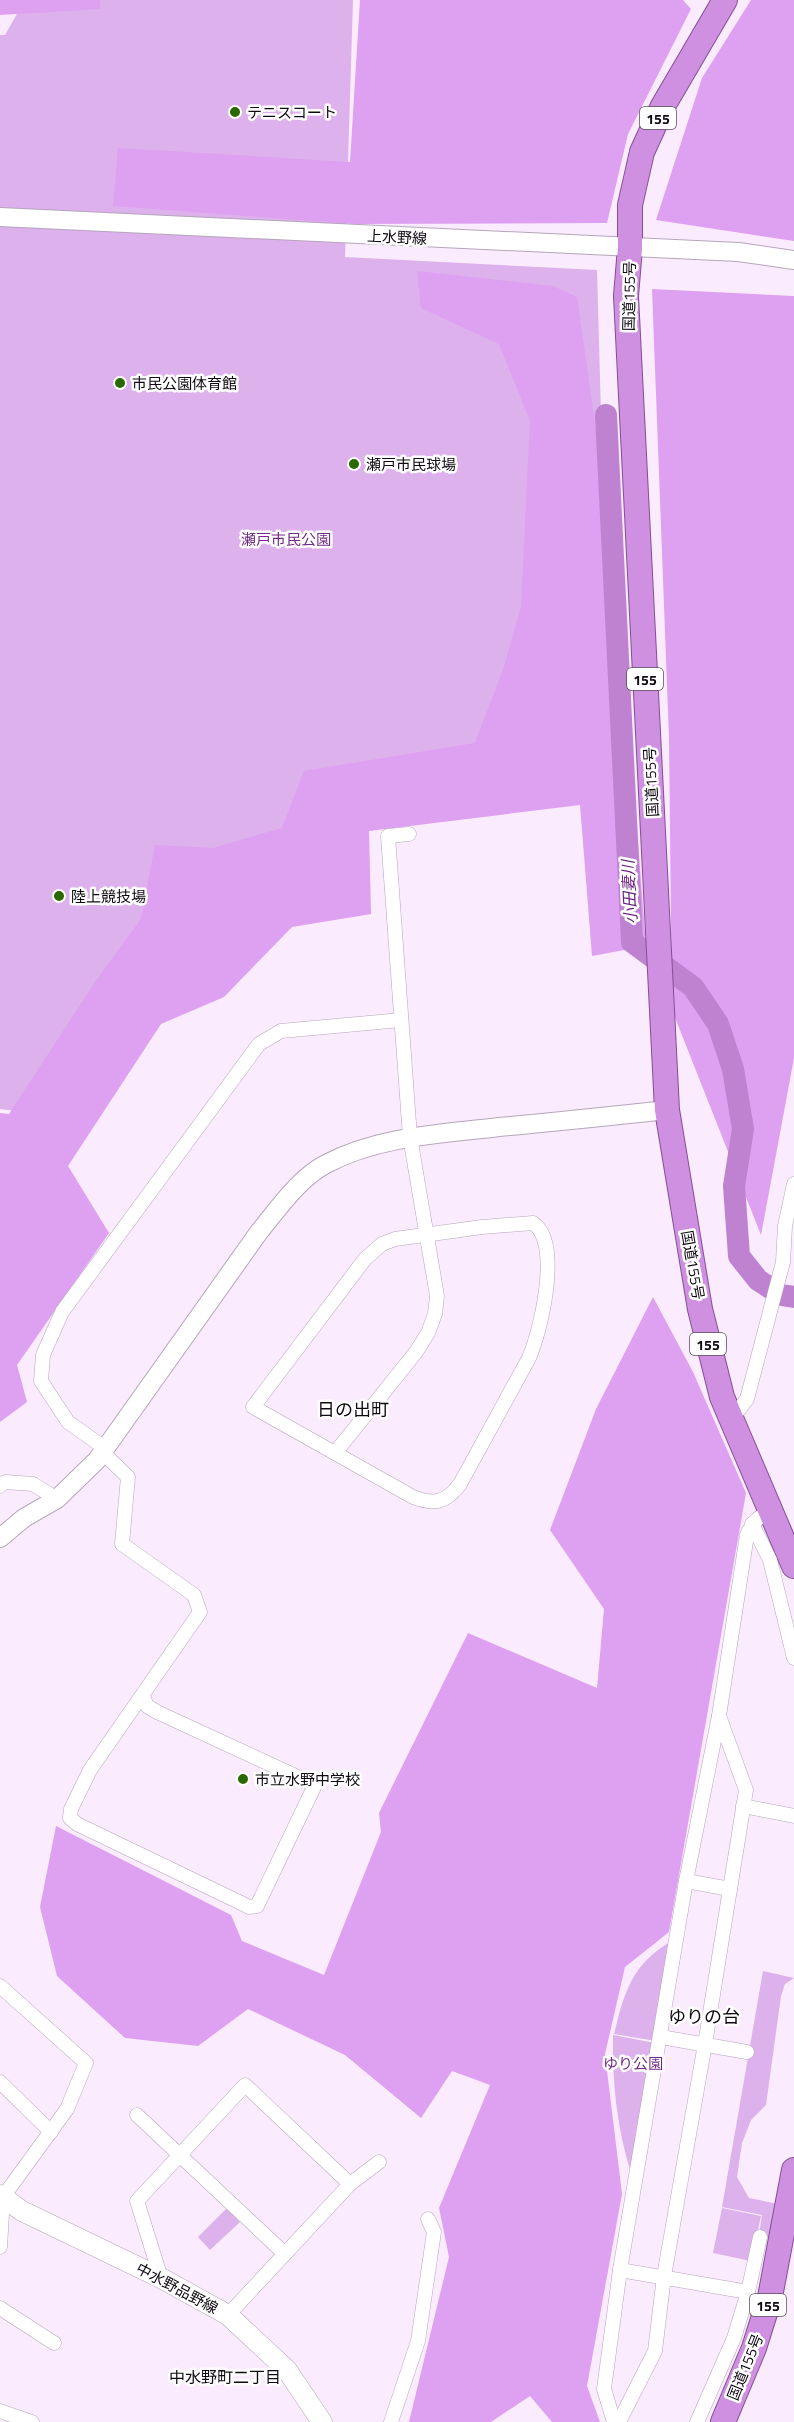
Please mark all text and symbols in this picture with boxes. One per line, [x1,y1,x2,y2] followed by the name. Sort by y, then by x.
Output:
[247,101,337,124] place label: テニスコート
[228,105,242,119] marker: テニスコート
[640,107,676,129] road number: 155
[366,224,428,250] street label: 上水野線
[617,261,641,331] street label: 国道155号
[132,372,237,395] place label: 市民公園体育館
[113,376,127,390] marker: 市民公園体育館
[366,453,456,476] place label: 瀬戸市民球場
[347,457,361,471] marker: 瀬戸市民球場
[241,528,331,551] park label: 瀬戸市民公園
[627,668,663,690] road number: 155
[638,746,664,818] street label: 国道155号
[615,857,643,925] water label: 小田妻川
[71,885,146,908] place label: 陸上競技場
[52,889,66,903] marker: 陸上競技場
[676,1228,710,1302] street label: 国道155号
[690,1333,726,1355] road number: 155
[317,1396,389,1423] district label: 日の出町
[255,1768,360,1791] place label: 市立水野中学校
[236,1772,250,1786] marker: 市立水野中学校
[668,2003,740,2030] district label: ゆりの台
[603,2052,663,2075] park label: ゆり公園
[132,2257,222,2319] street label: 中水野品野線
[750,2294,786,2316] road number: 155
[721,2330,769,2404] street label: 国道155号
[169,2365,281,2389] district label: 中水野町二丁目

